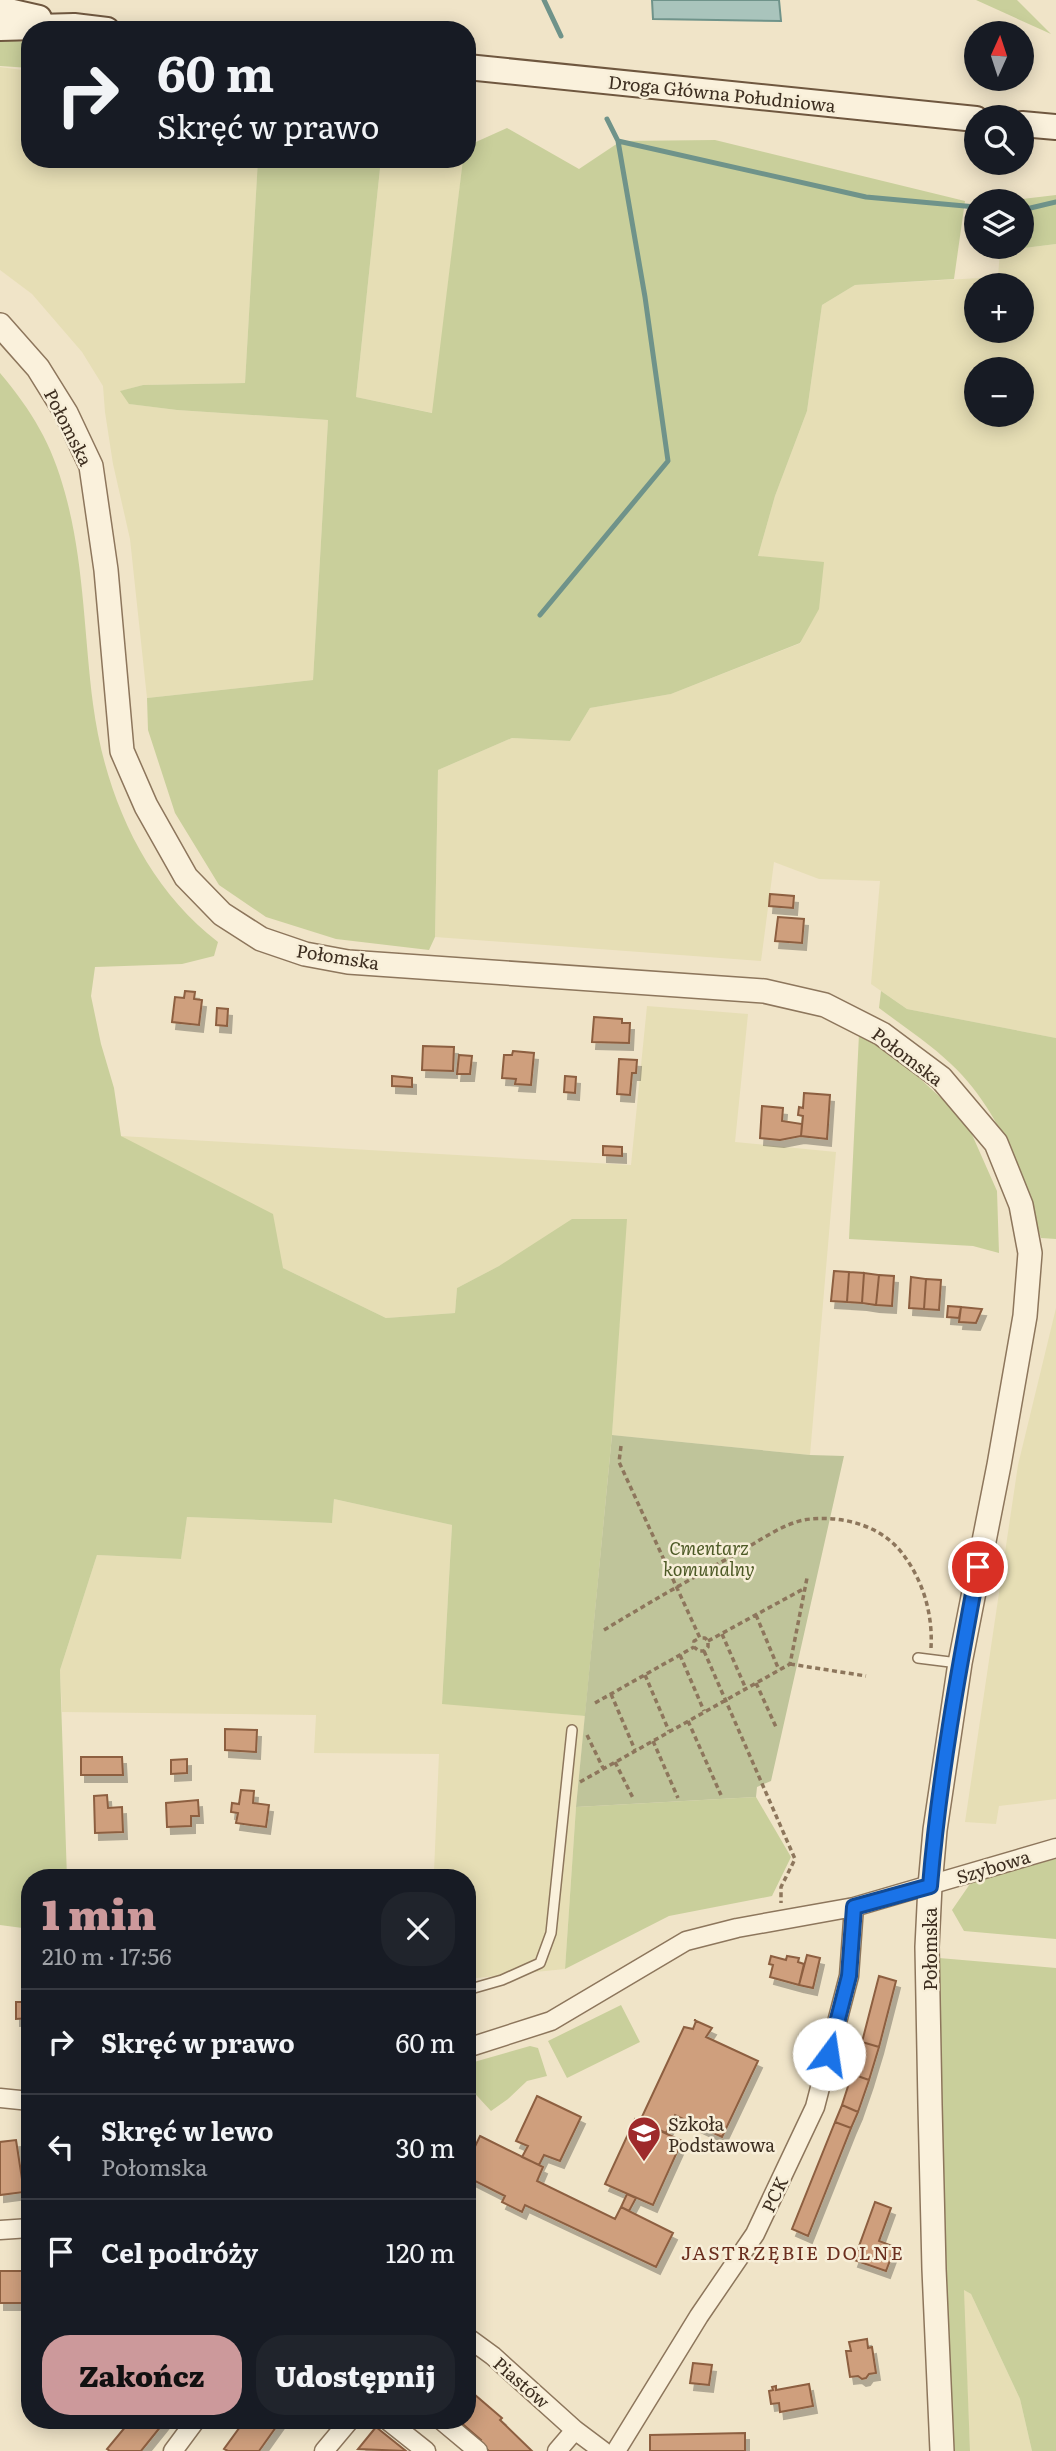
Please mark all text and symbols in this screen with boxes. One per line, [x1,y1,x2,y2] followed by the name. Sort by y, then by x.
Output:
[964,21,1034,91] north arrow
[964,21,1034,427] map controls
[157,34,274,107] text: 60 m
[42,49,133,140] icon: right
[607,68,837,118] street label: Droga Główna Południowa
[157,101,380,149] text: Skręć w prawo
[964,105,1034,175] button: search
[964,189,1034,259] button: layers
[964,273,1034,343] button: +
[964,357,1034,427] button: −
[38,384,100,471] street label: Połomska
[295,936,382,976] street label: Połomska
[867,1020,950,1092] street label: Połomska
[663,1534,755,1582] park label: Cmentarz komunalny
[948,1537,1008,1597] pin
[959,1548,997,1586] icon: arrive
[953,1842,1033,1890] street label: Szybowa
[42,1881,157,1943] text: 1 min
[381,1892,455,1966] button: close
[916,1907,943,1991] street label: Połomska
[42,1938,172,1972] text: 210 m · 17:56
[792,2017,866,2091] position arrow
[101,2022,295,2061] text: Skręć w prawo
[396,2022,455,2061] text: 60 m
[42,2023,80,2061] icon: right
[101,2110,274,2149] text: Skręć w lewo
[668,2110,775,2158] place label: Szkoła Podstawowa
[625,2114,663,2163] school or university icon: Szkoła Podstawowa
[395,2127,455,2166] text: 30 m
[42,2128,80,2166] icon: left
[101,2149,208,2183] text: Połomska
[754,2171,794,2216] street label: PCK
[101,2232,258,2271] text: Cel podróży
[386,2232,455,2271] text: 120 m
[42,2233,80,2271] icon: arrive
[681,2238,905,2266] district label: JASTRZĘBIE DOLNE
[42,2335,242,2415] button: Zakończ
[256,2335,455,2415] button: Udostępnij
[488,2350,557,2415] street label: Piastów

